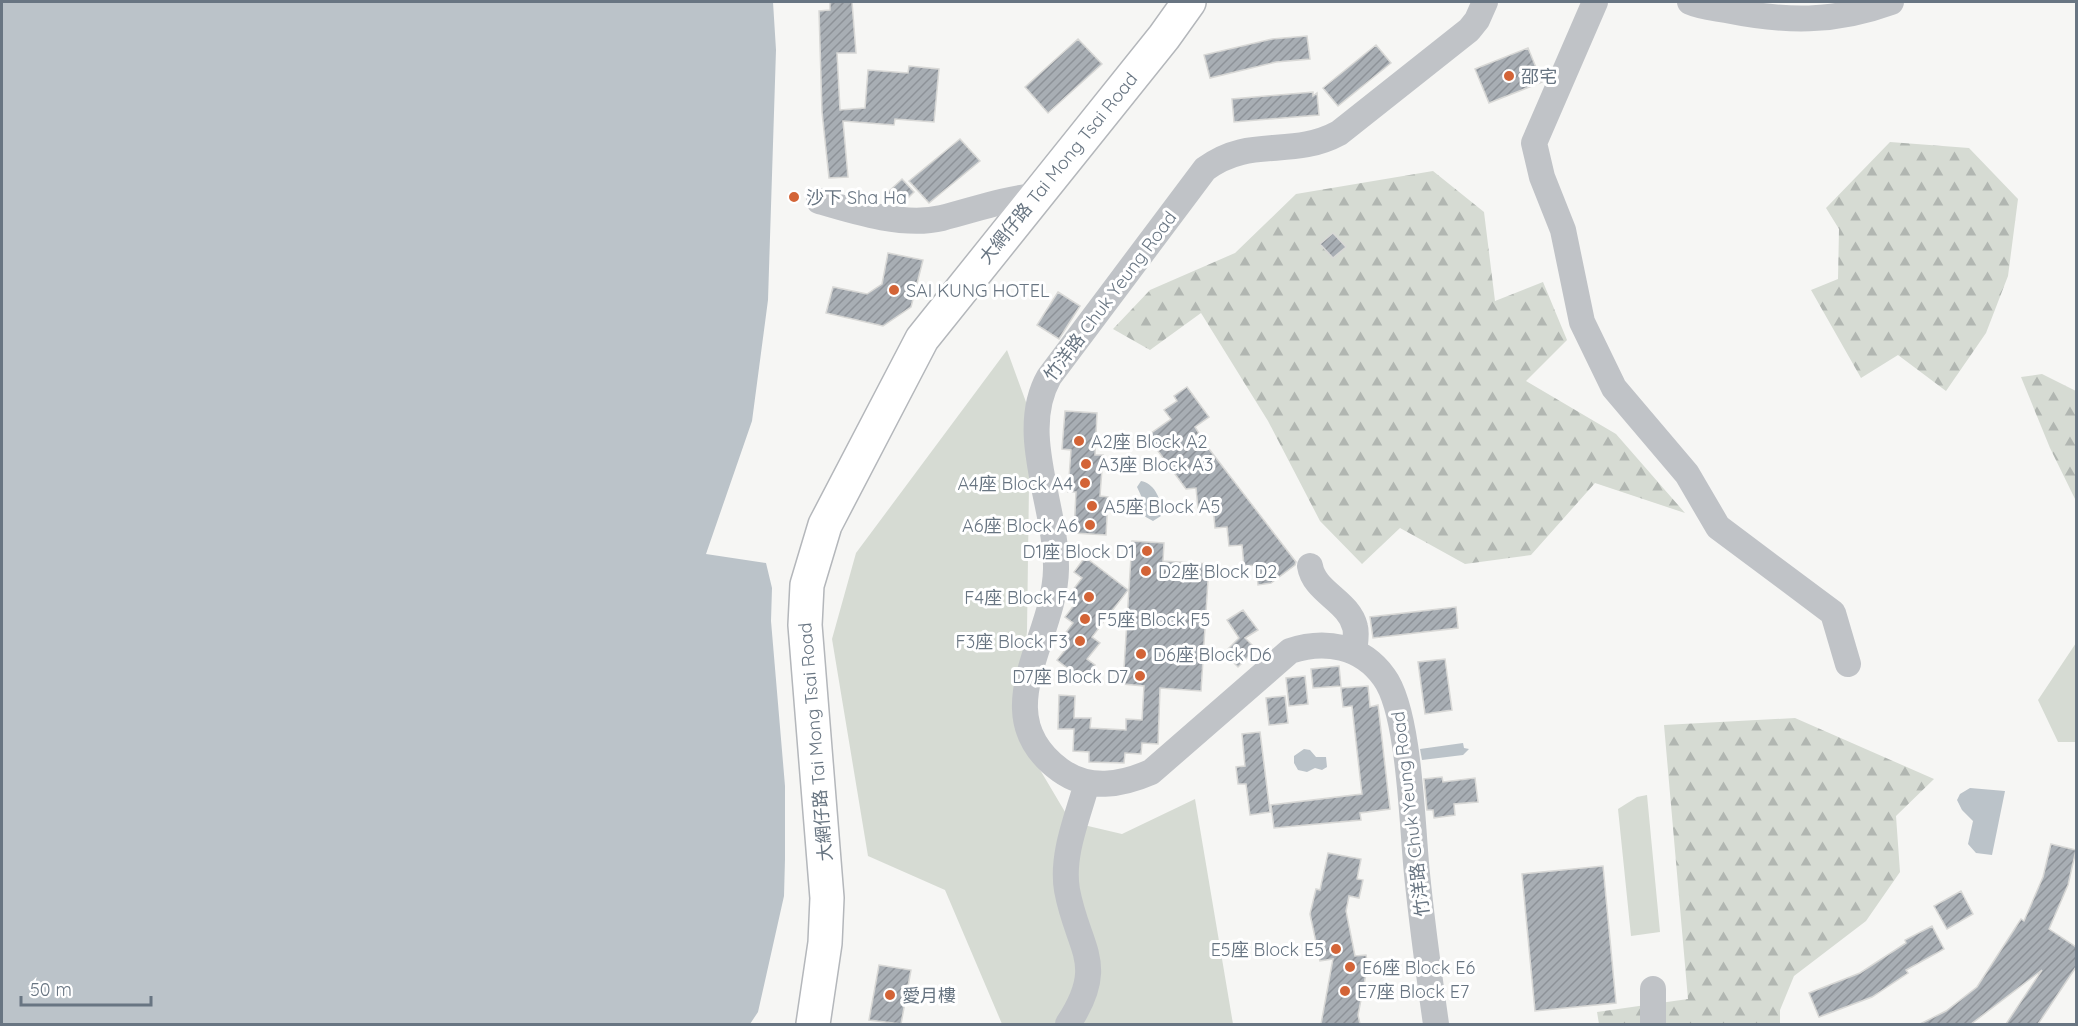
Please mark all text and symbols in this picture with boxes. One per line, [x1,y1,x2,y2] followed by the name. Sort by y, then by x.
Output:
[1521,65,1557,88] place label: 邵宅
[974,68,1142,268] street label: 大網仔路 Tai Mong Tsai Road
[1502,69,1516,83] marker: 邵宅
[806,186,907,209] place label: 沙下 Sha Ha
[787,190,801,204] marker: 沙下 Sha Ha
[1039,207,1181,385] street label: 竹洋路 Chuk Yeung Road
[906,279,1050,302] place label: SAI KUNG HOTEL
[887,283,901,297] marker: SAI KUNG HOTEL
[1091,430,1208,453] place label: A2座 Block A2
[1072,434,1086,448] marker: A2座 Block A2
[1098,453,1213,476] place label: A3座 Block A3
[1079,457,1093,471] marker: A3座 Block A3
[957,472,1073,495] place label: A4座 Block A4
[1078,476,1092,490] marker: A4座 Block A4
[1104,495,1220,518] place label: A5座 Block A5
[1085,499,1099,513] marker: A5座 Block A5
[962,514,1078,537] place label: A6座 Block A6
[1083,518,1097,532] marker: A6座 Block A6
[1023,540,1135,563] place label: D1座 Block D1
[1140,544,1154,558] marker: D1座 Block D1
[1158,560,1277,583] place label: D2座 Block D2
[1139,564,1153,578] marker: D2座 Block D2
[964,586,1077,609] place label: F4座 Block F4
[1082,590,1096,604] marker: F4座 Block F4
[1097,608,1210,631] place label: F5座 Block F5
[1078,612,1092,626] marker: F5座 Block F5
[793,622,837,862] street label: 大網仔路 Tai Mong Tsai Road
[955,630,1068,653] place label: F3座 Block F3
[1073,634,1087,648] marker: F3座 Block F3
[1153,643,1272,666] place label: D6座 Block D6
[1134,647,1148,661] marker: D6座 Block D6
[1012,665,1128,688] place label: D7座 Block D7
[1133,669,1147,683] marker: D7座 Block D7
[1386,710,1434,918] street label: 竹洋路 Chuk Yeung Road
[1211,938,1324,961] place label: E5座 Block E5
[1329,942,1343,956] marker: E5座 Block E5
[1362,956,1475,979] place label: E6座 Block E6
[1343,960,1357,974] marker: E6座 Block E6
[21,969,152,1007] scale bar
[30,978,72,1001] text: 50 m
[1357,980,1469,1003] place label: E7座 Block E7
[902,984,956,1007] place label: 愛月樓
[1338,984,1352,998] marker: E7座 Block E7
[883,988,897,1002] marker: 愛月樓

